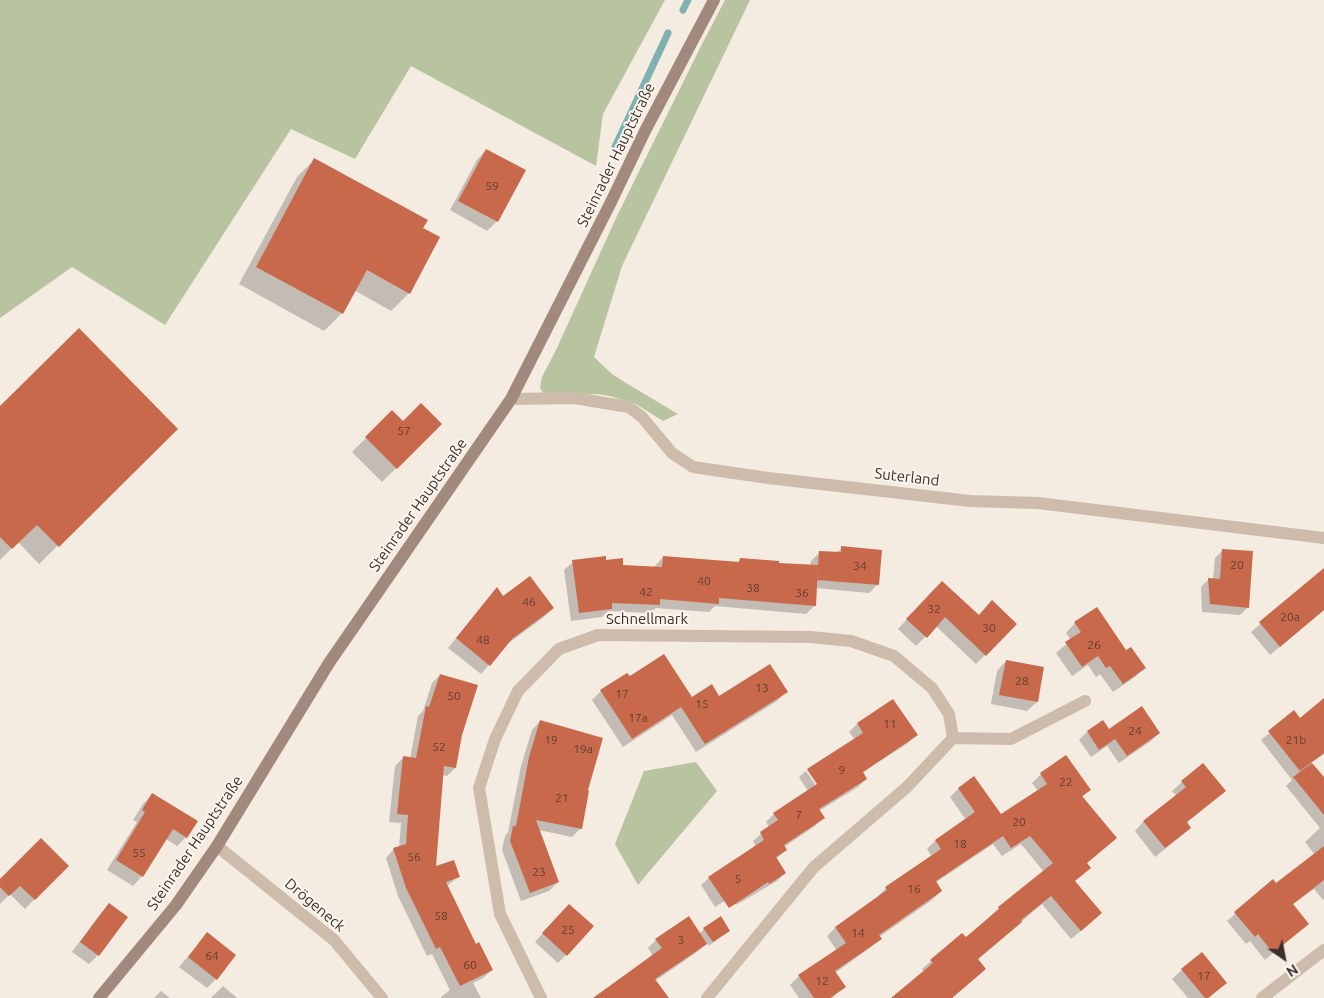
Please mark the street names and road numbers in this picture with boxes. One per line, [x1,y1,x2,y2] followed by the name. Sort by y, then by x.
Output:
[573,80,659,230] street label: Steinrader Hauptstraße
[365,435,471,575] street label: Steinrader Hauptstraße
[874,464,940,490] street label: Suterland
[606,610,688,628] street label: Schnellmark
[143,772,247,914] street label: Steinrader Hauptstraße
[281,875,349,935] street label: Drögeneck

